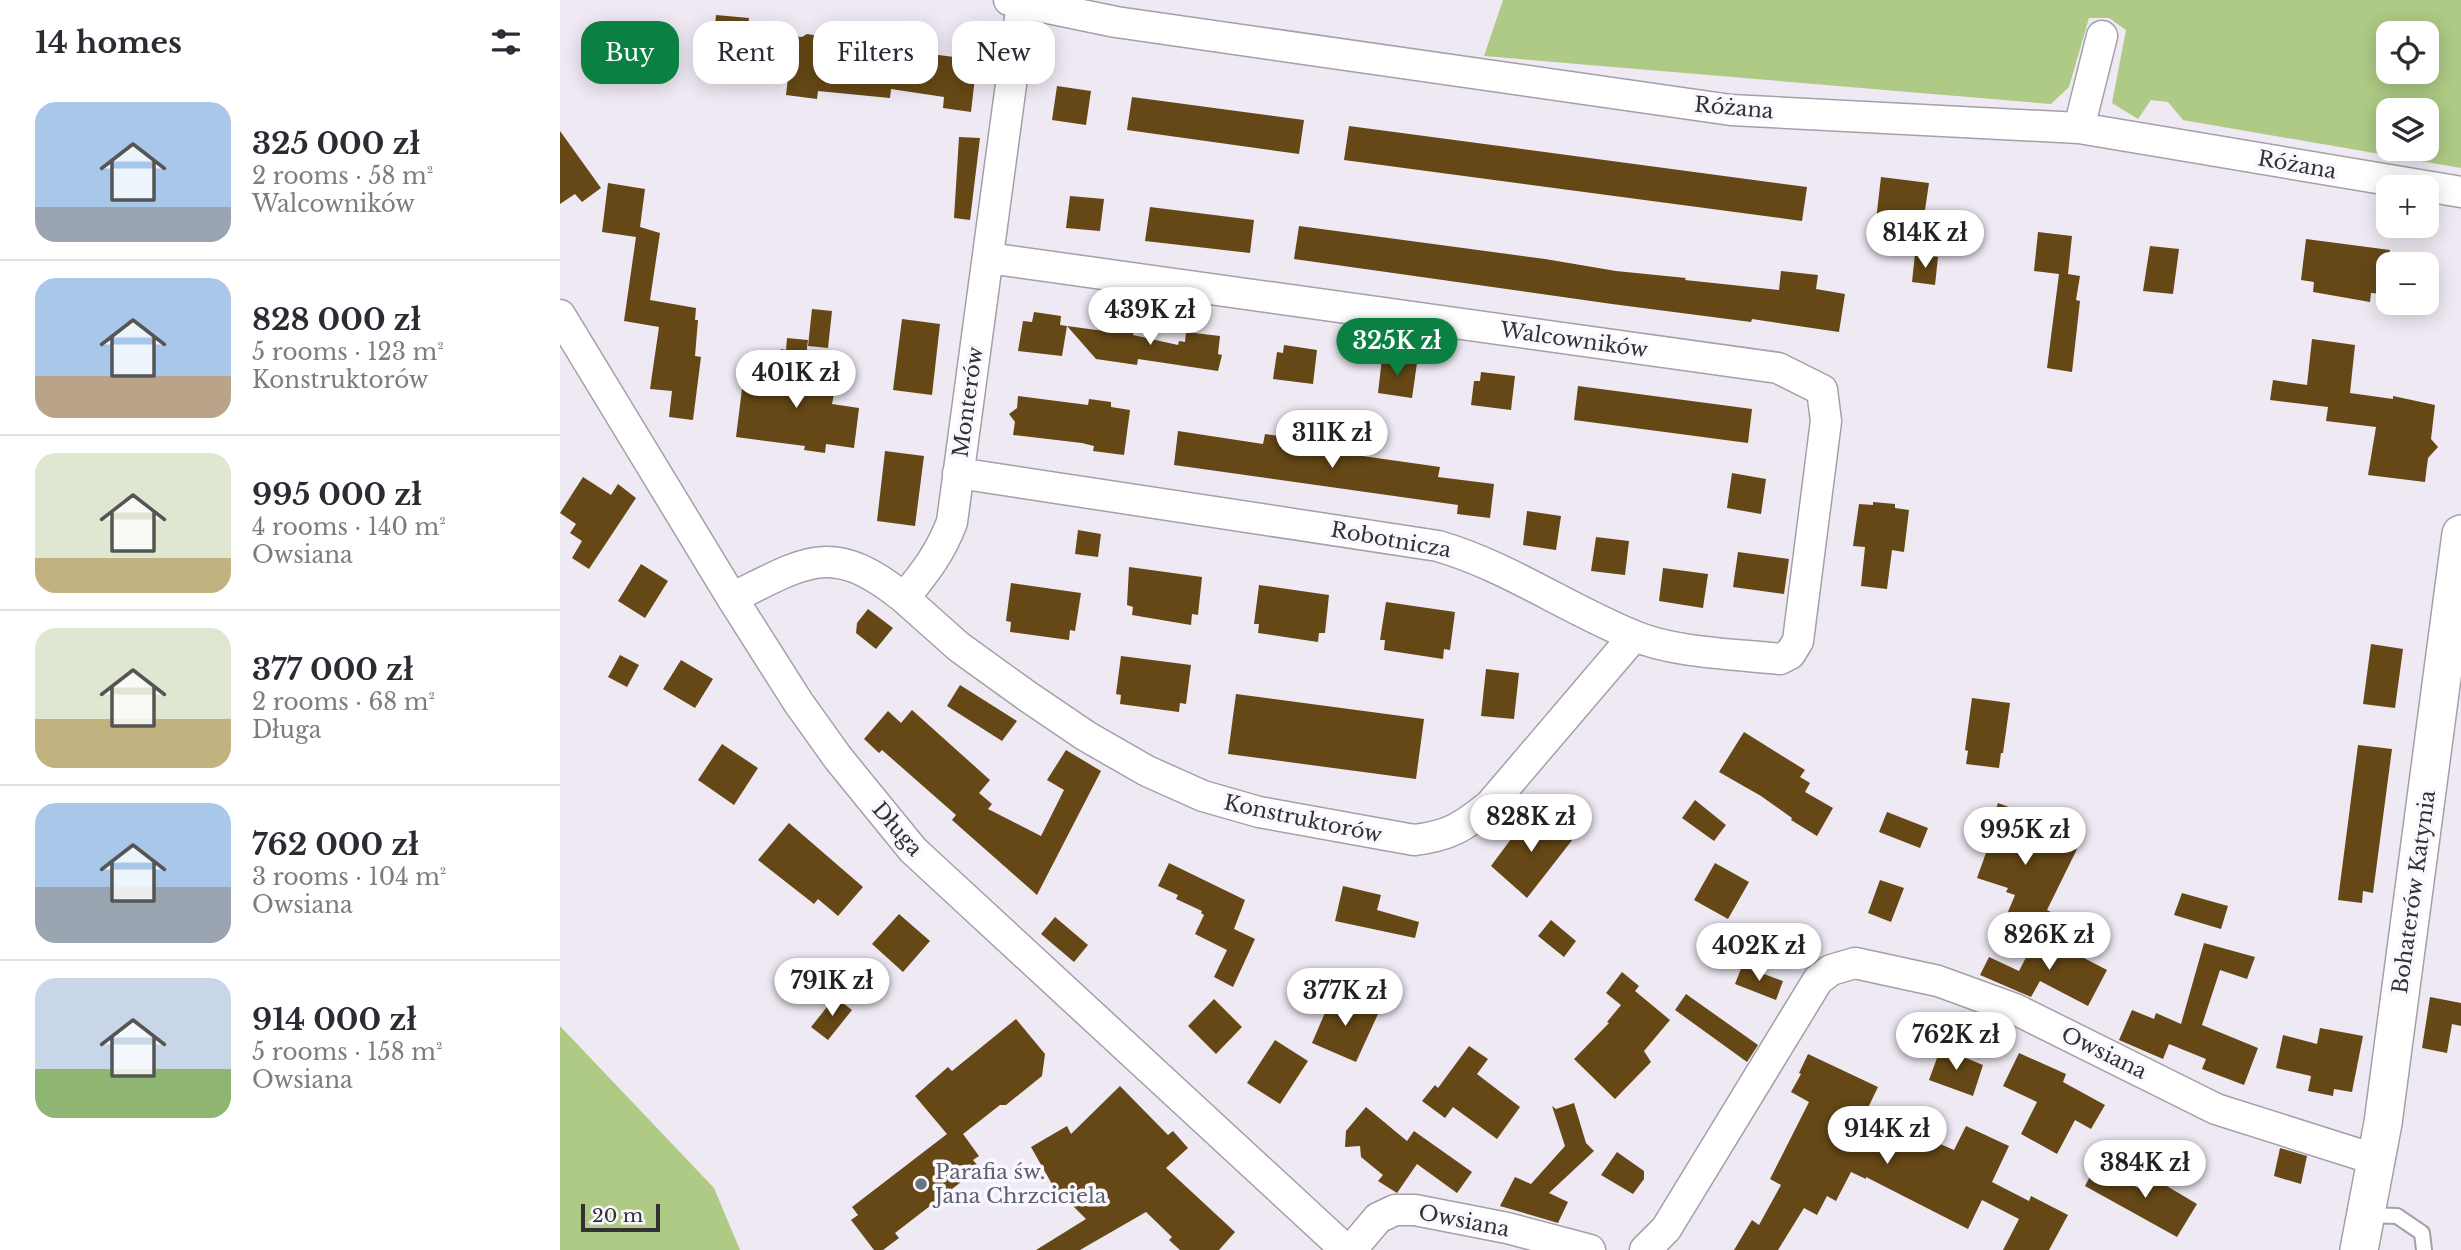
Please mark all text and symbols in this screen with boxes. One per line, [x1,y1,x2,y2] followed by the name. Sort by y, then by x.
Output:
[581,21,679,84] chip: Buy
[693,21,799,84] chip: Rent
[813,21,938,84] chip: Filters
[952,21,1055,84] chip: New
[2376,21,2439,315] map controls
[2376,21,2439,84] button: locate
[487,23,525,61] icon: filters
[35,24,182,61] text: 14 homes
[1693,92,1775,124] street label: Różana
[2376,98,2439,161] button: layers
[252,125,420,162] text: 325 000 zł
[91,130,175,214] icon: home
[2256,145,2339,185] street label: Różana
[252,162,433,190] text: 2 rooms · 58 m²
[2376,175,2439,238] button: +
[252,190,415,218] text: Walcowników
[1860,210,1990,270] pin: 814K zł
[1882,219,1968,247] text: 814K zł
[2376,252,2439,315] button: −
[1085,288,1215,347] pin: 439K zł
[1104,296,1196,324] text: 439K zł
[252,301,421,338] text: 828 000 zł
[91,306,175,390] icon: home
[1498,317,1650,363] street label: Walcowników
[1332,318,1462,378] pin: 325K zł
[1352,327,1442,355] text: 325K zł
[252,338,444,366] text: 5 rooms · 123 m²
[947,345,989,459] street label: Monterów
[731,350,861,410] pin: 401K zł
[752,359,840,387] text: 401K zł
[252,366,428,394] text: Konstruktorów
[1267,410,1397,470] pin: 311K zł
[1292,419,1372,447] text: 311K zł
[252,476,422,513] text: 995 000 zł
[91,481,175,565] icon: home
[252,513,446,541] text: 4 rooms · 140 m²
[1329,517,1454,563] street label: Robotnicza
[252,541,353,569] text: Owsiana
[252,651,414,688] text: 377 000 zł
[91,656,175,740] icon: home
[252,688,435,716] text: 2 rooms · 68 m²
[252,716,322,744] text: Długa
[2387,788,2441,995] street label: Bohaterów Katynia
[1221,790,1385,848] street label: Konstruktorów
[1466,794,1596,854] pin: 828K zł
[866,797,928,862] street label: Długa
[1486,803,1576,831] text: 828K zł
[1960,808,2090,867] pin: 995K zł
[1980,816,2070,844] text: 995K zł
[252,826,419,863] text: 762 000 zł
[91,831,175,915] icon: home
[252,863,446,891] text: 3 rooms · 104 m²
[252,891,353,919] text: Owsiana
[1984,912,2114,972] pin: 826K zł
[2004,921,2094,949] text: 826K zł
[1694,923,1824,983] pin: 402K zł
[1712,932,1806,960] text: 402K zł
[767,958,897,1018] pin: 791K zł
[790,967,874,995] text: 791K zł
[1280,968,1410,1028] pin: 377K zł
[1303,977,1387,1005] text: 377K zł
[252,1001,417,1038] text: 914 000 zł
[91,1006,175,1090] icon: home
[1891,1012,2021,1072] pin: 762K zł
[1912,1021,2000,1049] text: 762K zł
[2057,1021,2151,1085] street label: Owsiana
[252,1038,442,1066] text: 5 rooms · 158 m²
[252,1066,353,1094] text: Owsiana
[1822,1106,1952,1166] pin: 914K zł
[1844,1115,1930,1143] text: 914K zł
[2080,1140,2210,1200] pin: 384K zł
[2100,1149,2190,1177] text: 384K zł
[932,1159,1107,1209] place label: Parafia św. Jana Chrzciciela
[913,1176,929,1192] marker: Parafia św. Jana Chrzciciela
[1416,1199,1512,1243] street label: Owsiana
[581,1201,660,1233] scale bar
[592,1204,643,1227] text: 20 m

